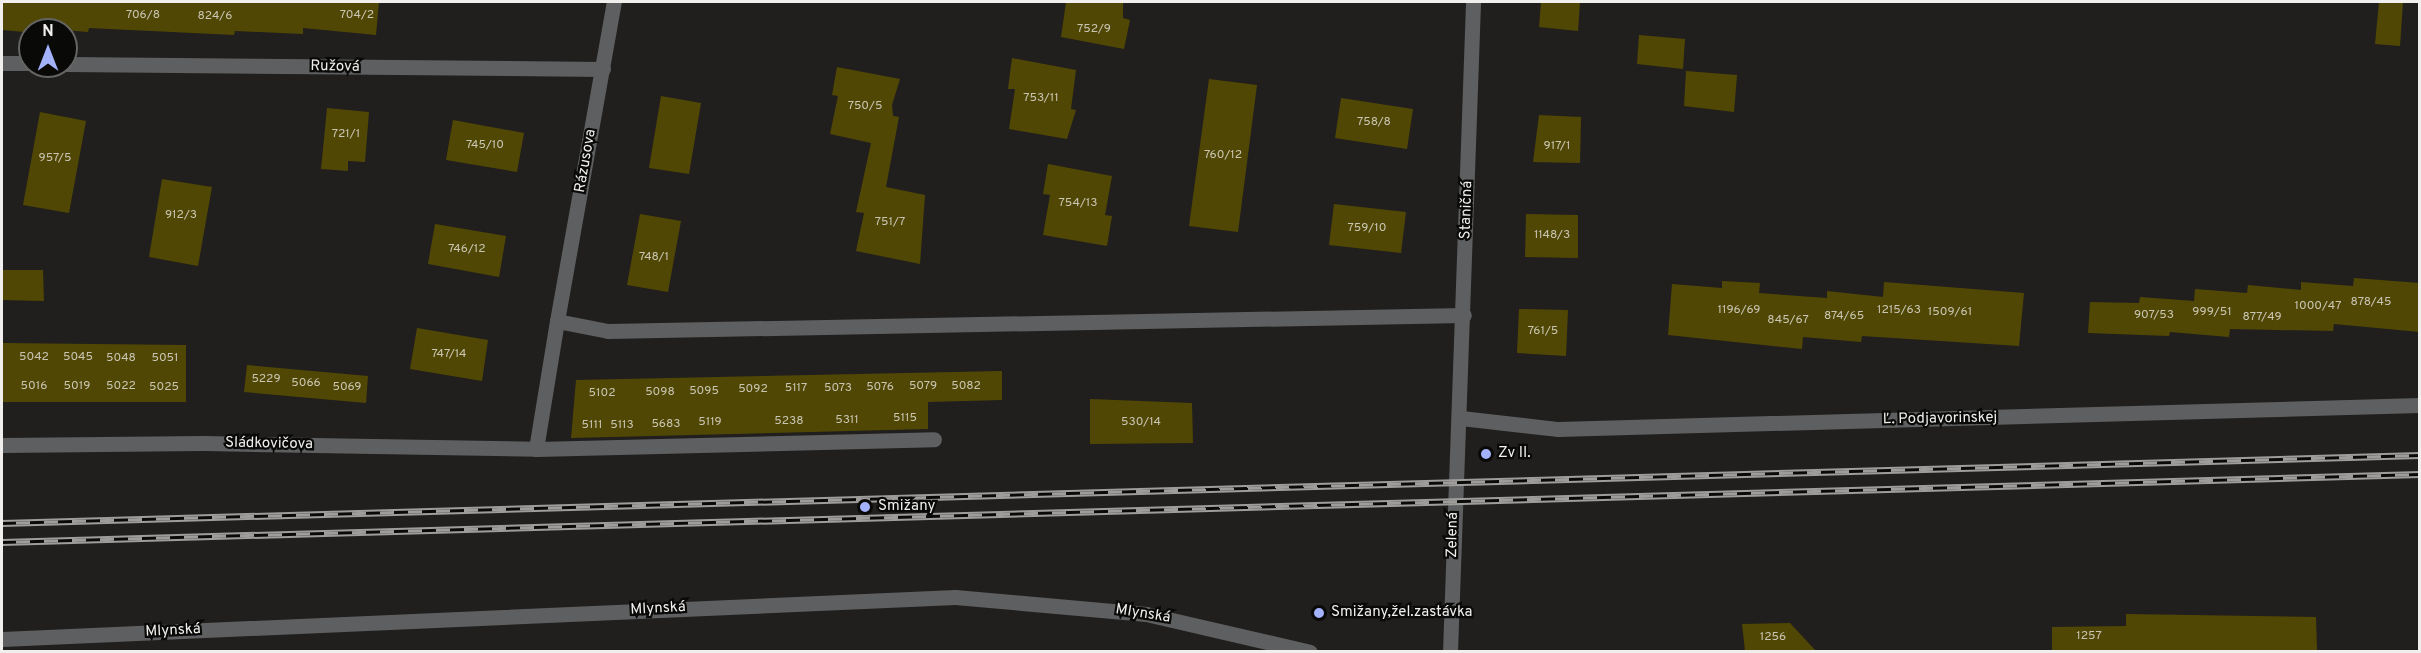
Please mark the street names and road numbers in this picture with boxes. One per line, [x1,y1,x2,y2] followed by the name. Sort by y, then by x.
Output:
[310,58,360,76] street label: Ružová
[572,128,600,194] street label: Rázusova
[1457,180,1477,240] street label: Staničná
[1883,409,1997,429] street label: Ľ. Podjavorinskej
[225,434,313,454] street label: Sládkovičova
[1444,512,1462,558] street label: Zelená
[630,599,686,619] street label: Mlynská
[1114,601,1172,627] street label: Mlynská
[145,621,201,641] street label: Mlynská

